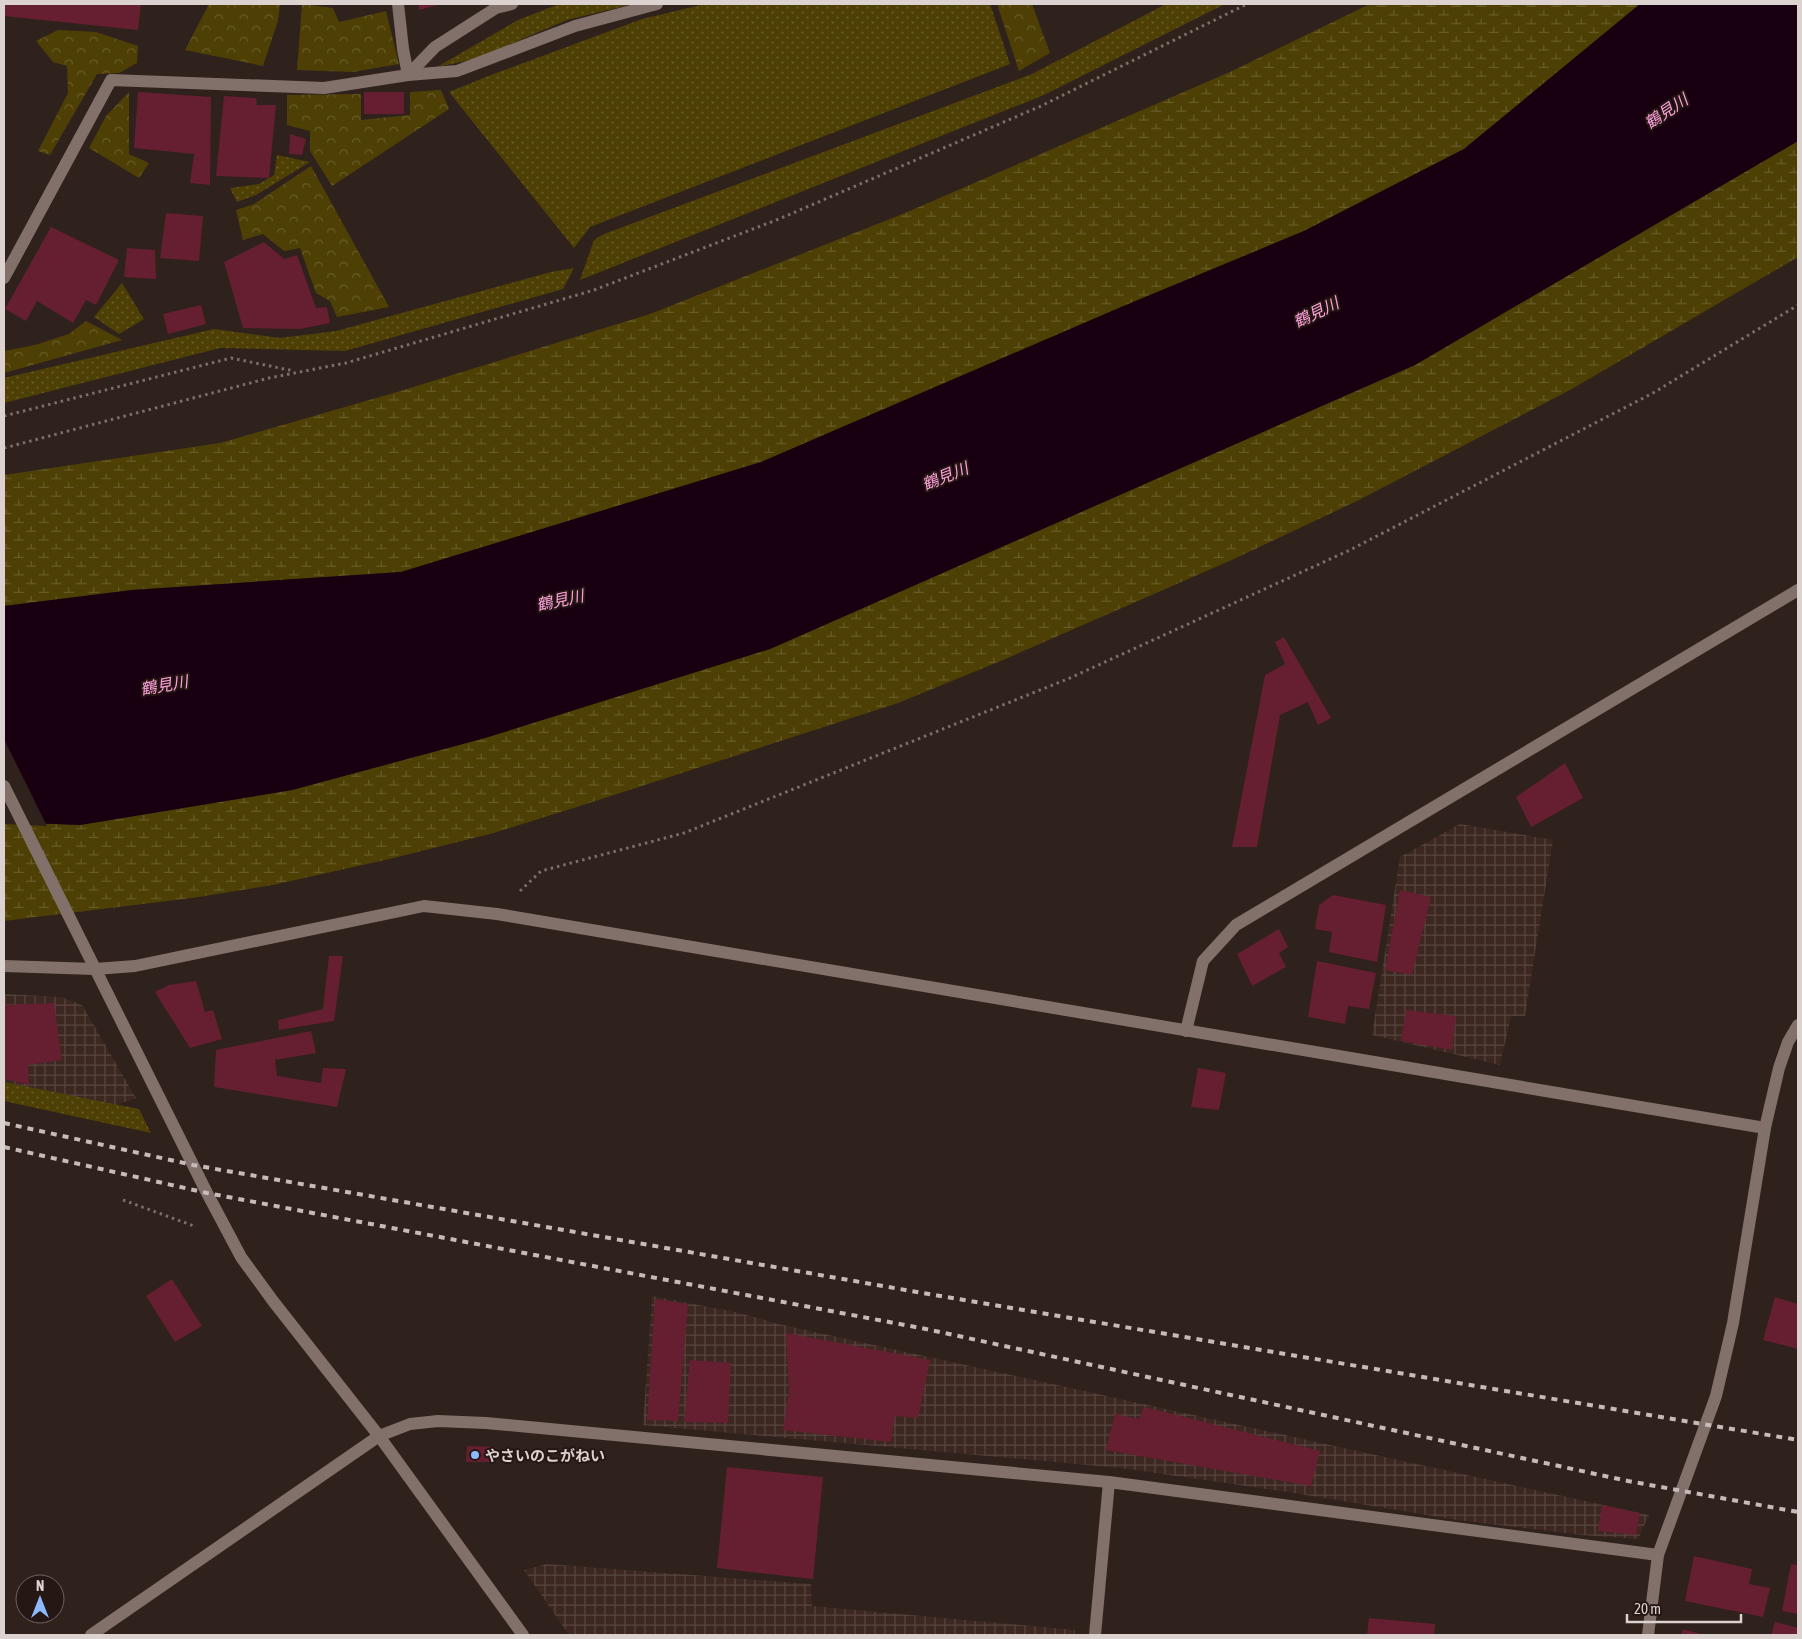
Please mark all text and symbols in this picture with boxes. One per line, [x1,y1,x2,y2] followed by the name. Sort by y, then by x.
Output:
[1641,89,1693,132] water label: 鶴見川
[1290,293,1343,331] water label: 鶴見川
[919,458,972,493] water label: 鶴見川
[535,586,587,614] water label: 鶴見川
[139,672,191,698] water label: 鶴見川
[485,1447,605,1464] place label: やさいのこがねい
[469,1449,481,1461] marker: やさいのこがねい
[15,1574,65,1624] north arrow
[36,1578,44,1594] text: N
[1627,1592,1741,1624] scale bar
[1634,1600,1661,1617] text: 20 m

